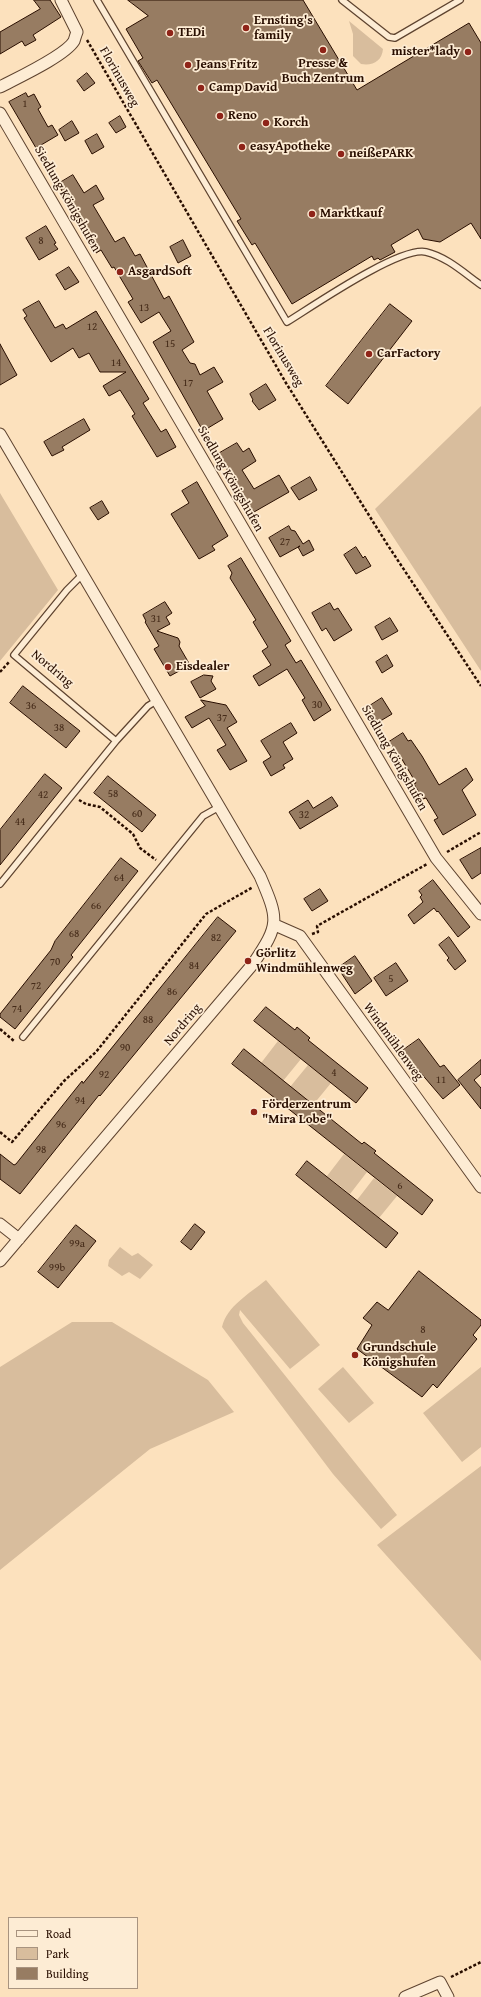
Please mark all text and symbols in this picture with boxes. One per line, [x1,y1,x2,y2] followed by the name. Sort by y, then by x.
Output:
[254,13,313,44] place label: Ernsting's family
[241,23,251,33] marker: Ernsting's family
[178,25,205,41] place label: TEDi
[165,28,175,38] marker: TEDi
[96,44,142,110] street label: Florinusweg
[391,44,460,60] place label: mister*lady
[318,45,328,55] marker: Presse & Buch Zentrum
[463,47,473,57] marker: mister*lady
[282,56,364,87] place label: Presse & Buch Zentrum
[196,57,257,73] place label: Jeans Fritz
[183,60,193,70] marker: Jeans Fritz
[209,80,278,96] place label: Camp David
[196,83,206,93] marker: Camp David
[22,97,28,111] house number: 1
[228,108,257,124] place label: Reno
[215,111,225,121] marker: Reno
[274,115,308,131] place label: Korch
[261,118,271,128] marker: Korch
[250,139,330,155] place label: easyApotheke
[237,142,247,152] marker: easyApotheke
[30,144,104,254] street label: Siedlung Königshufen
[349,146,413,162] place label: neißePARK
[336,149,346,159] marker: neißePARK
[320,206,382,222] place label: Marktkauf
[307,209,317,219] marker: Marktkauf
[38,234,44,248] house number: 8
[128,264,192,280] place label: AsgardSoft
[115,267,125,277] marker: AsgardSoft
[139,301,149,315] house number: 13
[87,320,97,334] house number: 12
[259,324,307,390] street label: Florinusweg
[165,337,175,351] house number: 15
[377,346,440,362] place label: CarFactory
[364,349,374,359] marker: CarFactory
[111,356,121,370] house number: 14
[183,376,193,390] house number: 17
[193,424,267,534] street label: Siedlung Königshufen
[280,535,290,549] house number: 27
[151,612,161,626] house number: 31
[28,647,76,691] street label: Nordring
[176,659,229,675] place label: Eisdealer
[163,662,173,672] marker: Eisdealer
[312,698,322,712] house number: 30
[26,699,36,713] house number: 36
[357,703,431,813] street label: Siedlung Königshufen
[217,711,227,725] house number: 37
[54,721,64,735] house number: 38
[108,787,118,801] house number: 58
[38,788,48,802] house number: 42
[132,807,142,821] house number: 60
[299,808,309,822] house number: 32
[15,815,25,829] house number: 44
[114,871,124,885] house number: 64
[91,899,101,913] house number: 66
[69,927,79,941] house number: 68
[211,931,221,945] house number: 82
[256,946,353,977] place label: Görlitz Windmühlenweg
[50,955,60,969] house number: 70
[243,956,253,966] marker: Görlitz Windmühlenweg
[189,959,199,973] house number: 84
[388,972,394,986] house number: 5
[31,979,41,993] house number: 72
[167,985,177,999] house number: 86
[360,1000,426,1084] street label: Windmühlenweg
[161,1001,205,1049] street label: Nordring
[12,1002,22,1016] house number: 74
[143,1013,153,1027] house number: 88
[120,1041,130,1055] house number: 90
[331,1066,337,1080] house number: 4
[99,1068,109,1082] house number: 92
[436,1073,446,1087] house number: 11
[75,1094,85,1108] house number: 94
[262,1097,351,1128] place label: Förderzentrum "Mira Lobe"
[249,1107,259,1117] marker: Förderzentrum "Mira Lobe"
[56,1118,66,1132] house number: 96
[36,1143,46,1157] house number: 98
[397,1179,403,1193] house number: 6
[69,1237,85,1251] house number: 99a
[49,1261,65,1275] house number: 99b
[420,1323,426,1337] house number: 8
[363,1340,436,1371] place label: Grundschule Königshufen
[350,1350,360,1360] marker: Grundschule Königshufen
[8,1917,138,1989] legend
[46,1925,71,1942] text: Road
[46,1945,69,1962] text: Park
[46,1965,89,1982] text: Building

